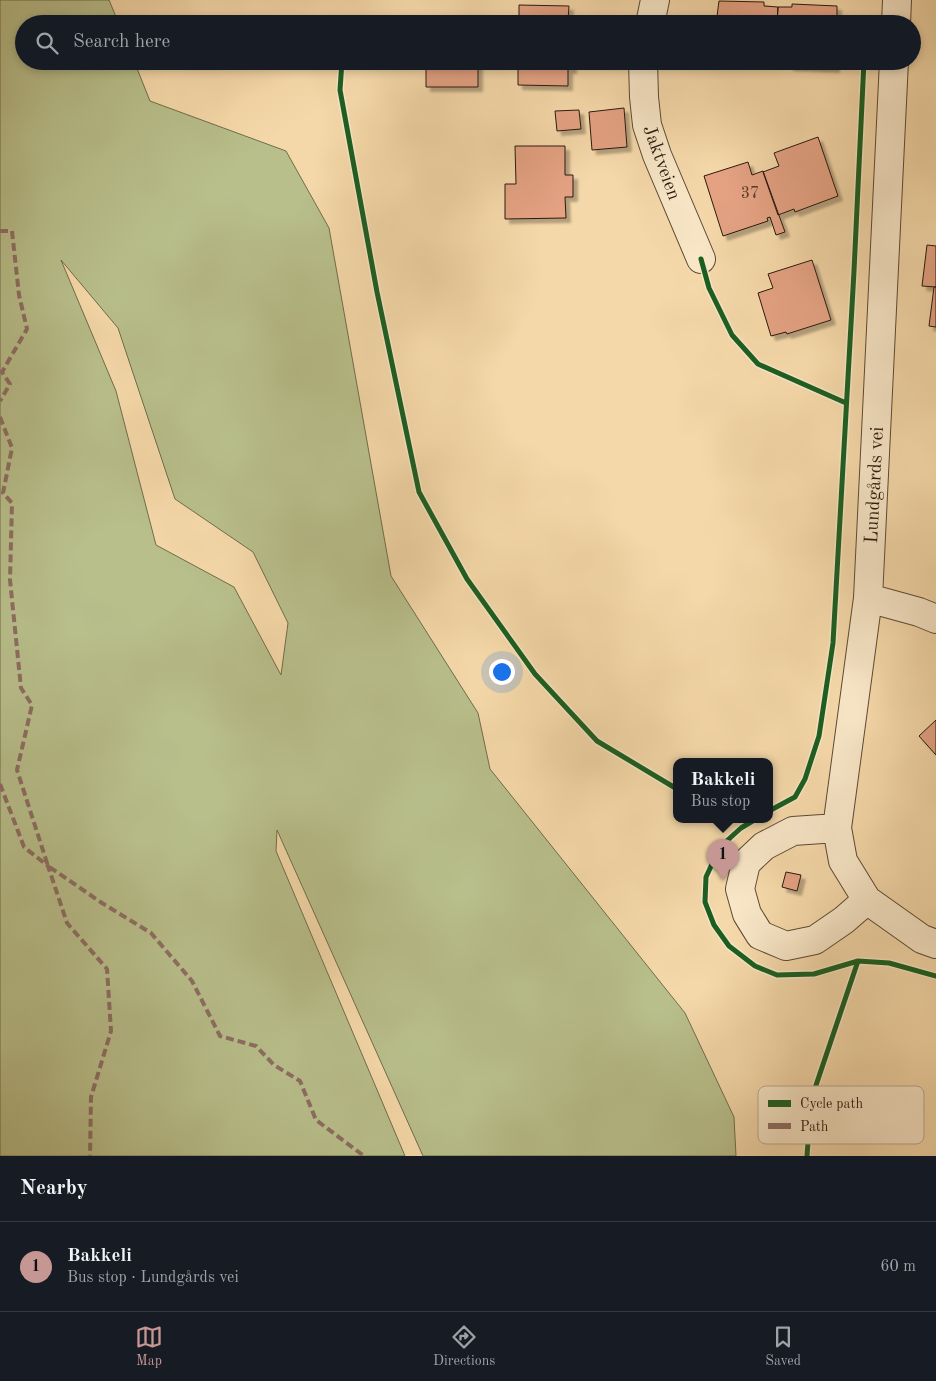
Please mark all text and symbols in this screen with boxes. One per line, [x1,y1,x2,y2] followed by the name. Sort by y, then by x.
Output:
[15,15,921,70] search box
[33,29,61,57] icon: search
[73,33,170,52] text: Search here
[638,123,683,203] street label: Jaktveien
[741,186,759,202] house number: 37
[863,426,888,544] street label: Lundgårds vei
[489,659,515,685] your location
[673,758,773,823] popup
[691,771,755,790] text: Bakkeli
[691,794,750,810] text: Bus stop
[707,839,739,880] pin: 1
[758,1086,924,1144] legend
[800,1097,863,1111] text: Cycle path
[800,1120,829,1134] text: Path
[20,1178,88,1199] text: Nearby
[67,1247,132,1266] text: Bakkeli
[31,1259,41,1275] text: 1
[880,1259,916,1275] text: 60 m
[67,1270,239,1286] text: Bus stop · Lundgårds vei
[135,1323,163,1370] tab: Map
[433,1323,495,1370] tab: Directions
[765,1323,801,1370] tab: Saved

